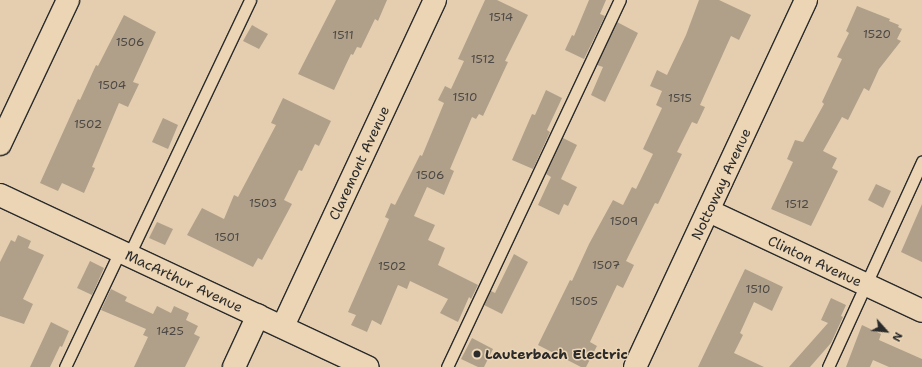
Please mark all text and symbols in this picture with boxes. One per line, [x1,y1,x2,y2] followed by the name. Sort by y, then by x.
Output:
[489,11,513,25] house number: 1514
[863,28,891,42] house number: 1520
[332,29,354,43] house number: 1511
[116,36,144,50] house number: 1506
[471,53,495,67] house number: 1512
[98,79,126,93] house number: 1504
[453,91,477,105] house number: 1510
[668,92,692,106] house number: 1515
[325,103,393,223] street label: Claremont Avenue
[74,118,102,132] house number: 1502
[688,125,754,243] street label: Nottoway Avenue
[416,169,444,183] house number: 1506
[249,197,277,211] house number: 1503
[785,198,809,212] house number: 1512
[610,215,638,229] house number: 1509
[214,231,240,245] house number: 1501
[765,232,865,290] street label: Clinton Avenue
[122,246,246,316] street label: MacArthur Avenue
[592,259,620,273] house number: 1507
[378,260,406,274] house number: 1502
[746,283,770,297] house number: 1510
[570,295,598,309] house number: 1505
[866,311,906,351] north arrow
[156,325,184,339] house number: 1425
[888,329,906,344] text: N
[485,346,628,362] place label: Lauterbach Electric
[472,349,482,359] marker: Lauterbach Electric

